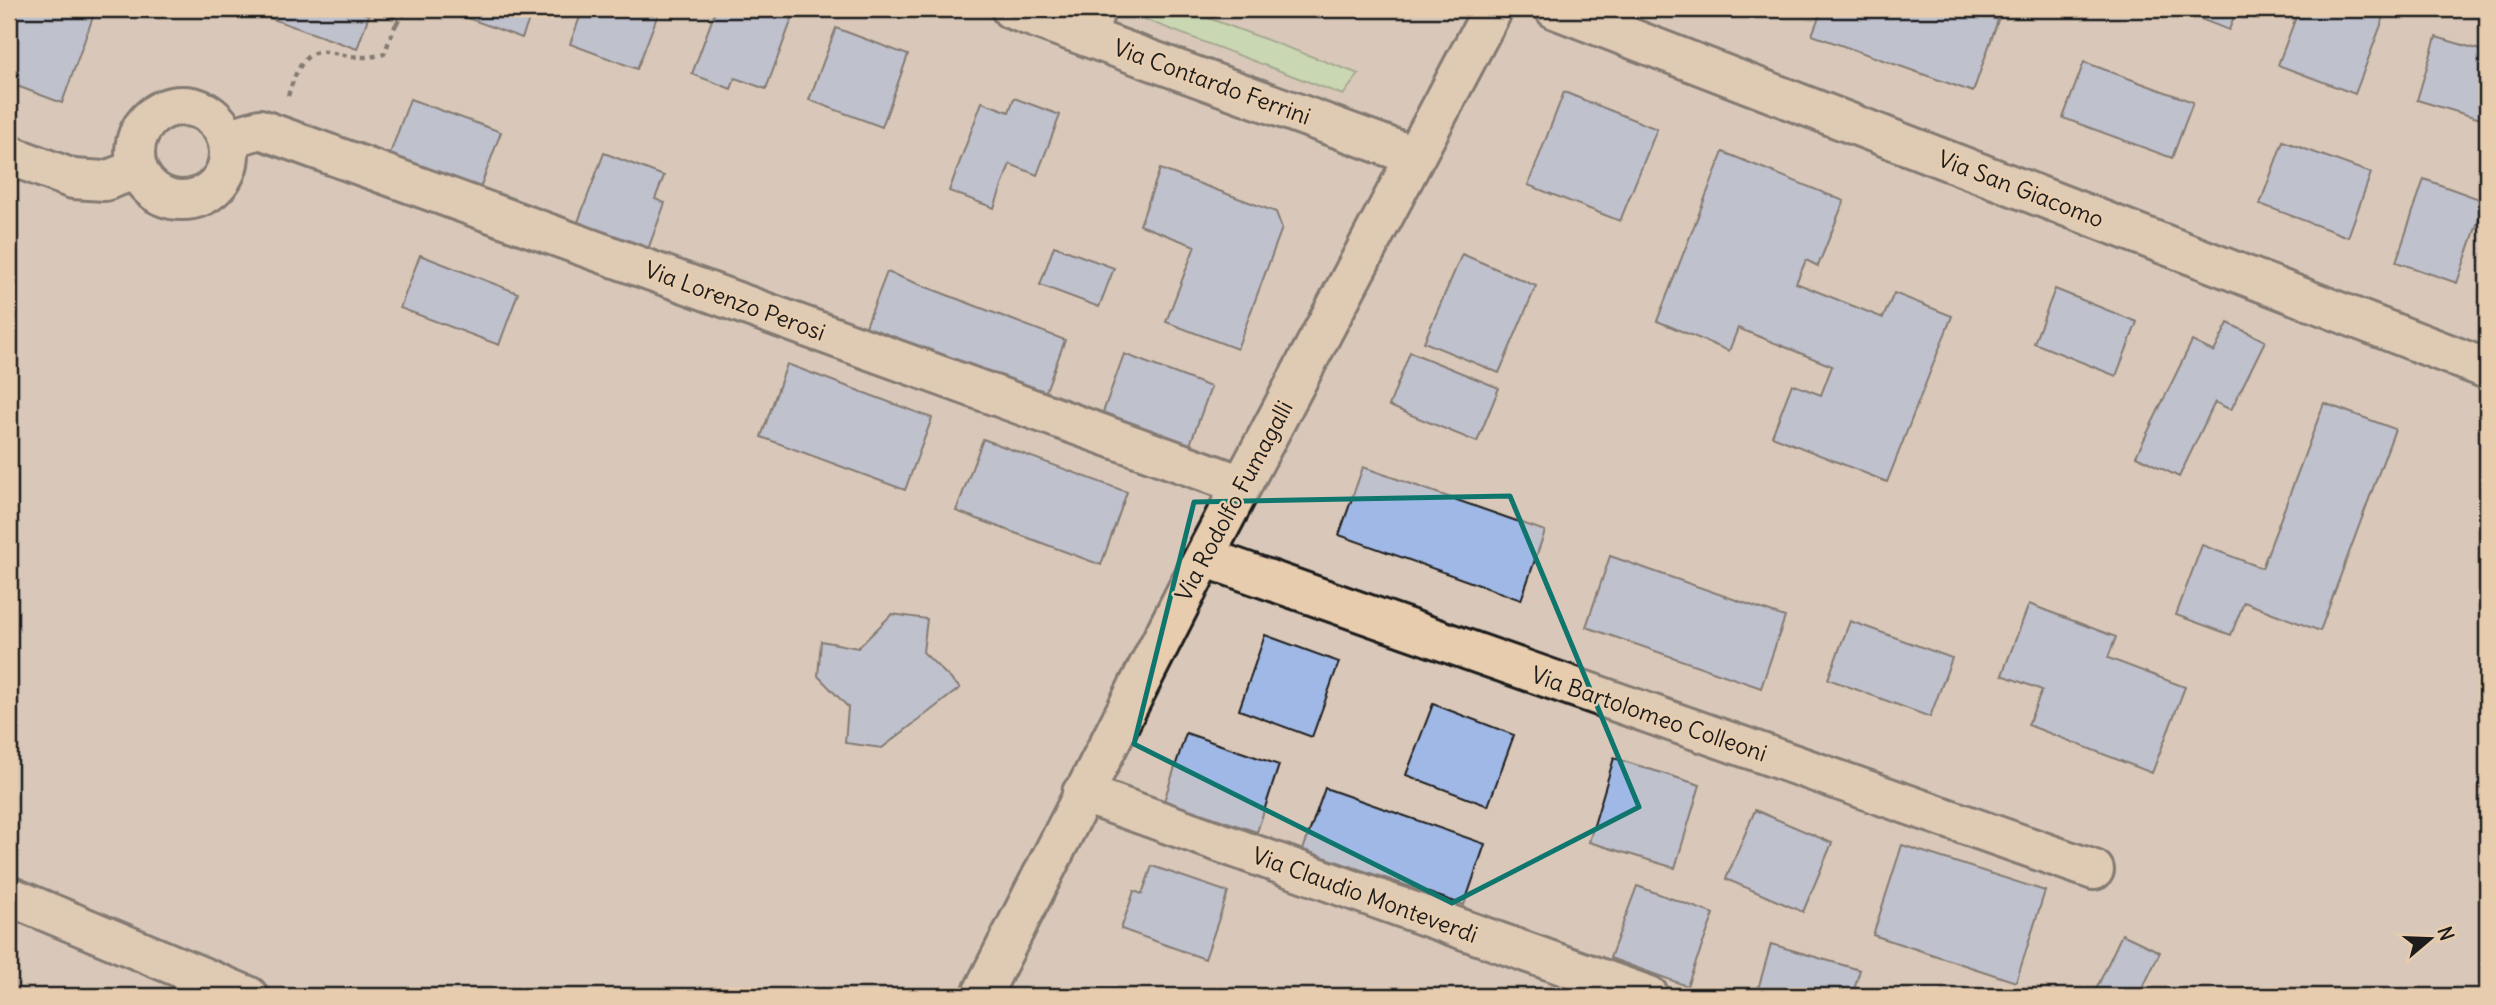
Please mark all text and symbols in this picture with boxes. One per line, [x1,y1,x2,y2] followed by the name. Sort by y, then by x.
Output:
[1110,32,1315,131] street label: Via Contardo Ferrini
[1934,144,2108,233] street label: Via San Giacomo
[641,254,829,347] street label: Via Lorenzo Perosi
[1168,396,1299,606] street label: Via Rodolfo Fumagalli
[1527,660,1771,768] street label: Via Bartolomeo Colleoni
[1249,840,1482,949] street label: Via Claudio Monteverdi
[2394,904,2464,974] north arrow
[2433,923,2460,944] text: N

